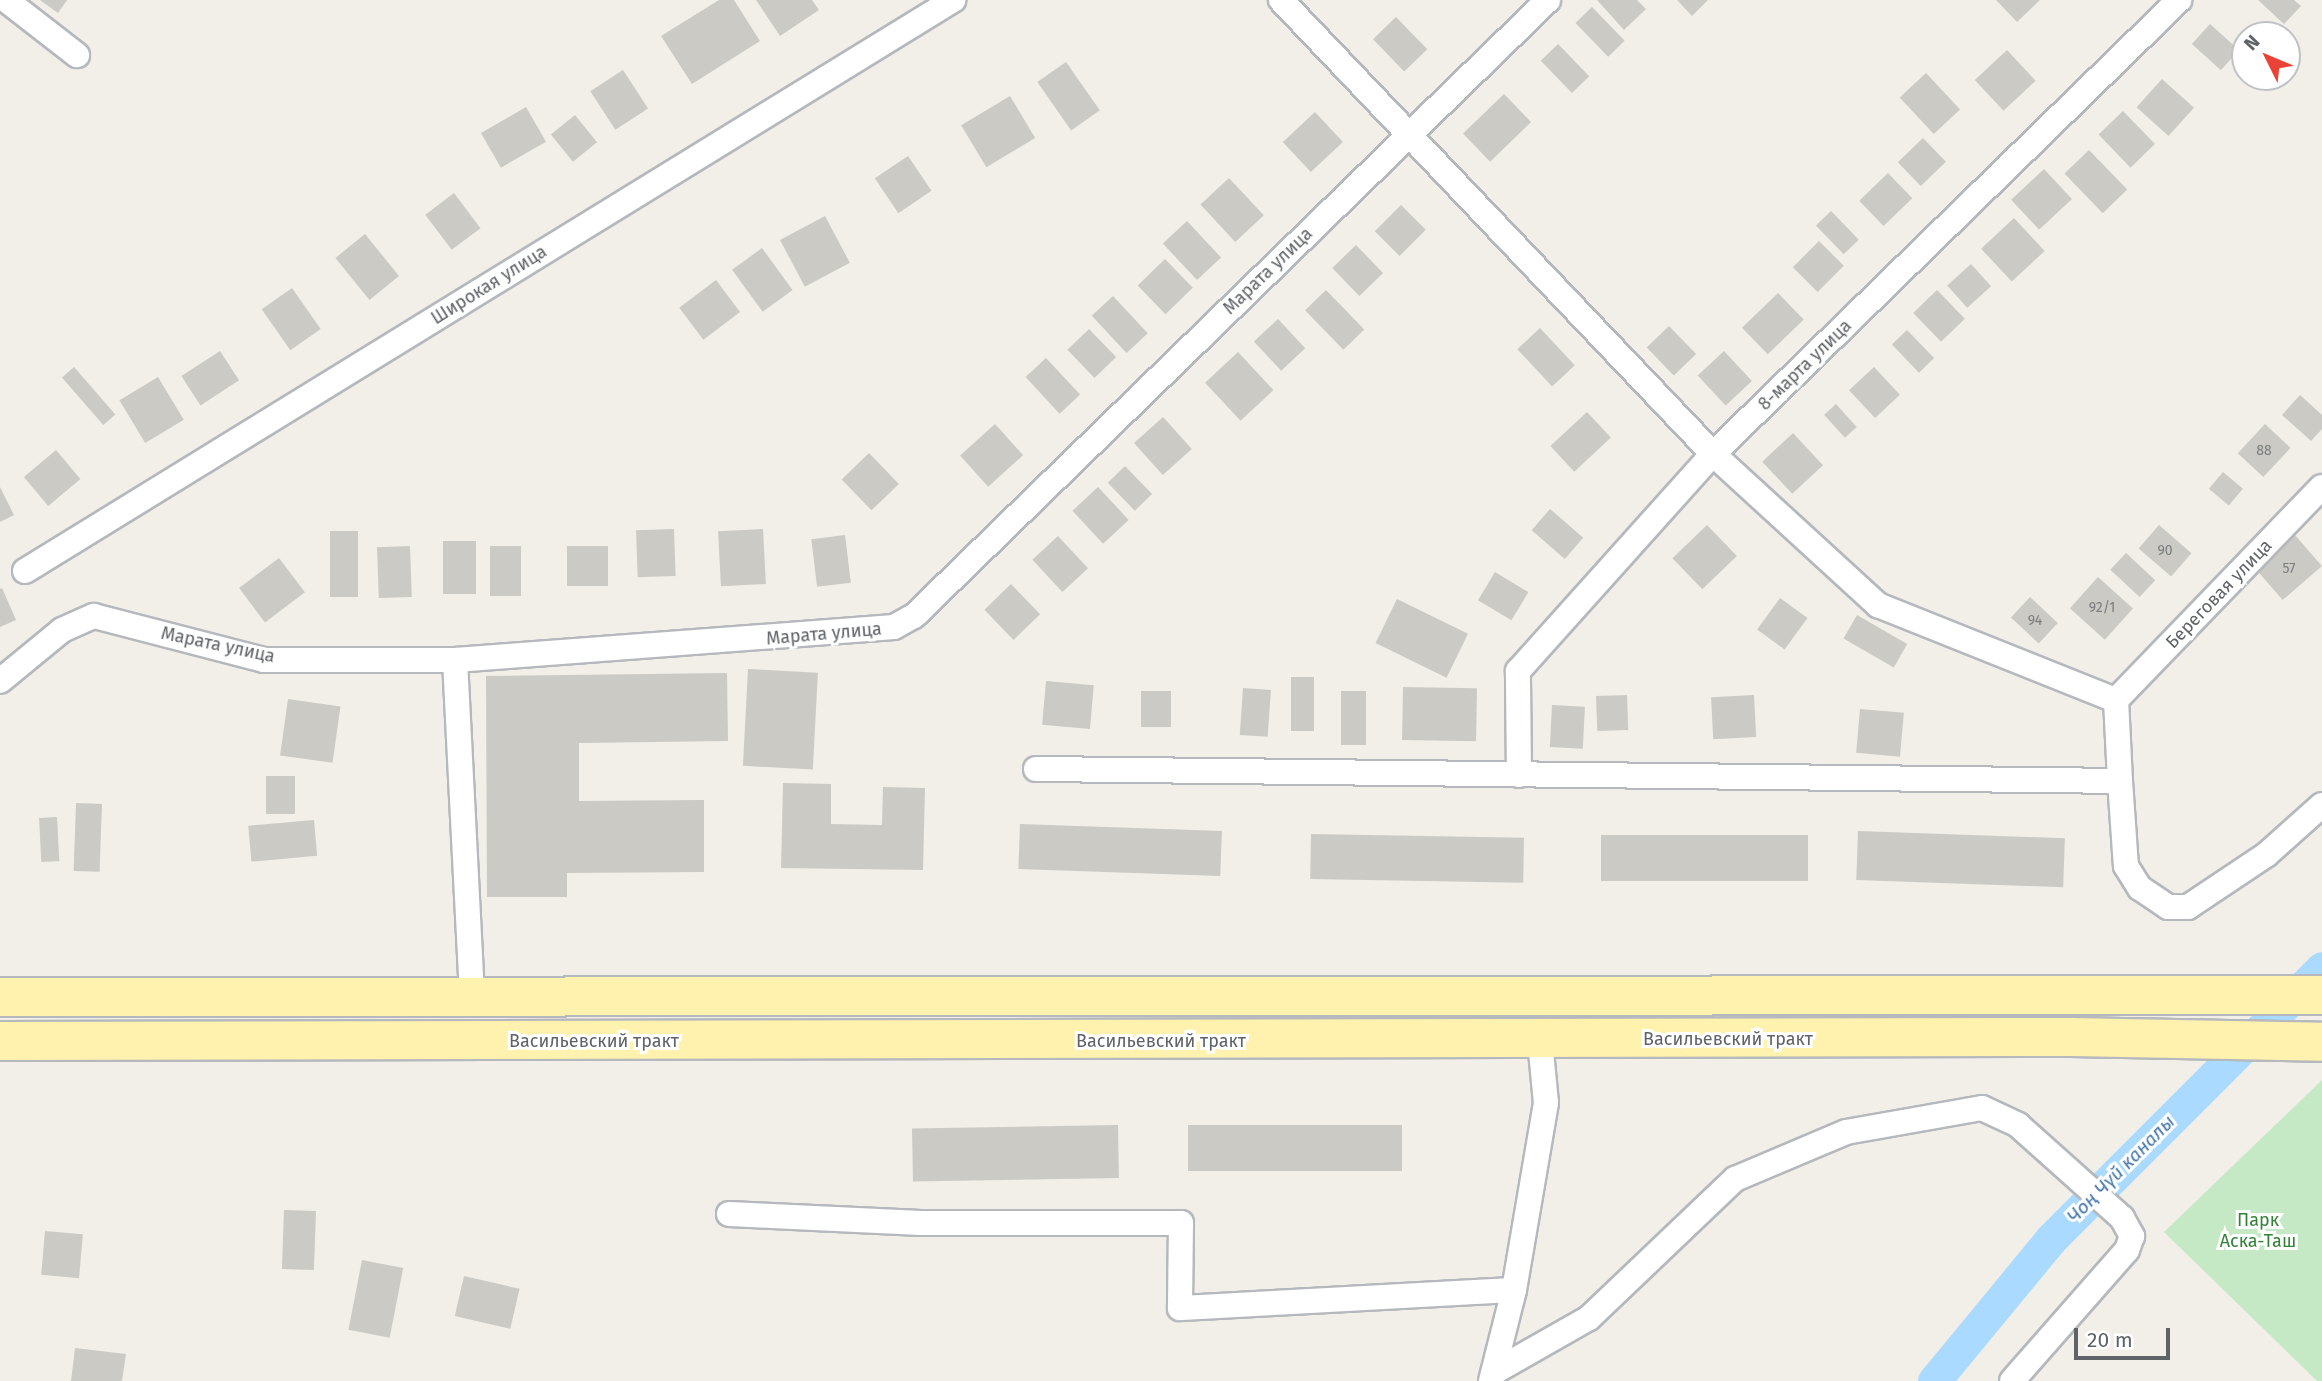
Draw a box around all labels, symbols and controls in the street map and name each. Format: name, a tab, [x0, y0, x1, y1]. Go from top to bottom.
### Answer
north arrow	[2231, 21, 2301, 91]
text: N	[2239, 30, 2264, 55]
street label: Марата улица	[1219, 223, 1317, 319]
street label: Широкая улица	[427, 241, 551, 329]
street label: 8-марта улица	[1754, 315, 1856, 415]
house number: 88	[2256, 443, 2272, 459]
street label: Береговая улица	[2162, 535, 2276, 653]
house number: 90	[2157, 543, 2173, 559]
house number: 57	[2283, 561, 2295, 577]
house number: 92/1	[2089, 600, 2115, 616]
house number: 94	[2028, 613, 2042, 629]
street label: Марата улица	[765, 618, 883, 650]
street label: Марата улица	[159, 622, 277, 668]
street label: Васильевский тракт	[1643, 1028, 1813, 1050]
street label: Васильевский тракт	[509, 1030, 679, 1052]
street label: Васильевский тракт	[1076, 1030, 1246, 1052]
water label: Чоң Чүй каналы	[2063, 1111, 2179, 1227]
park label: Парк Аска-Таш	[2220, 1210, 2296, 1252]
scale bar	[2077, 1314, 2173, 1358]
text: 20 m	[2087, 1327, 2133, 1353]

